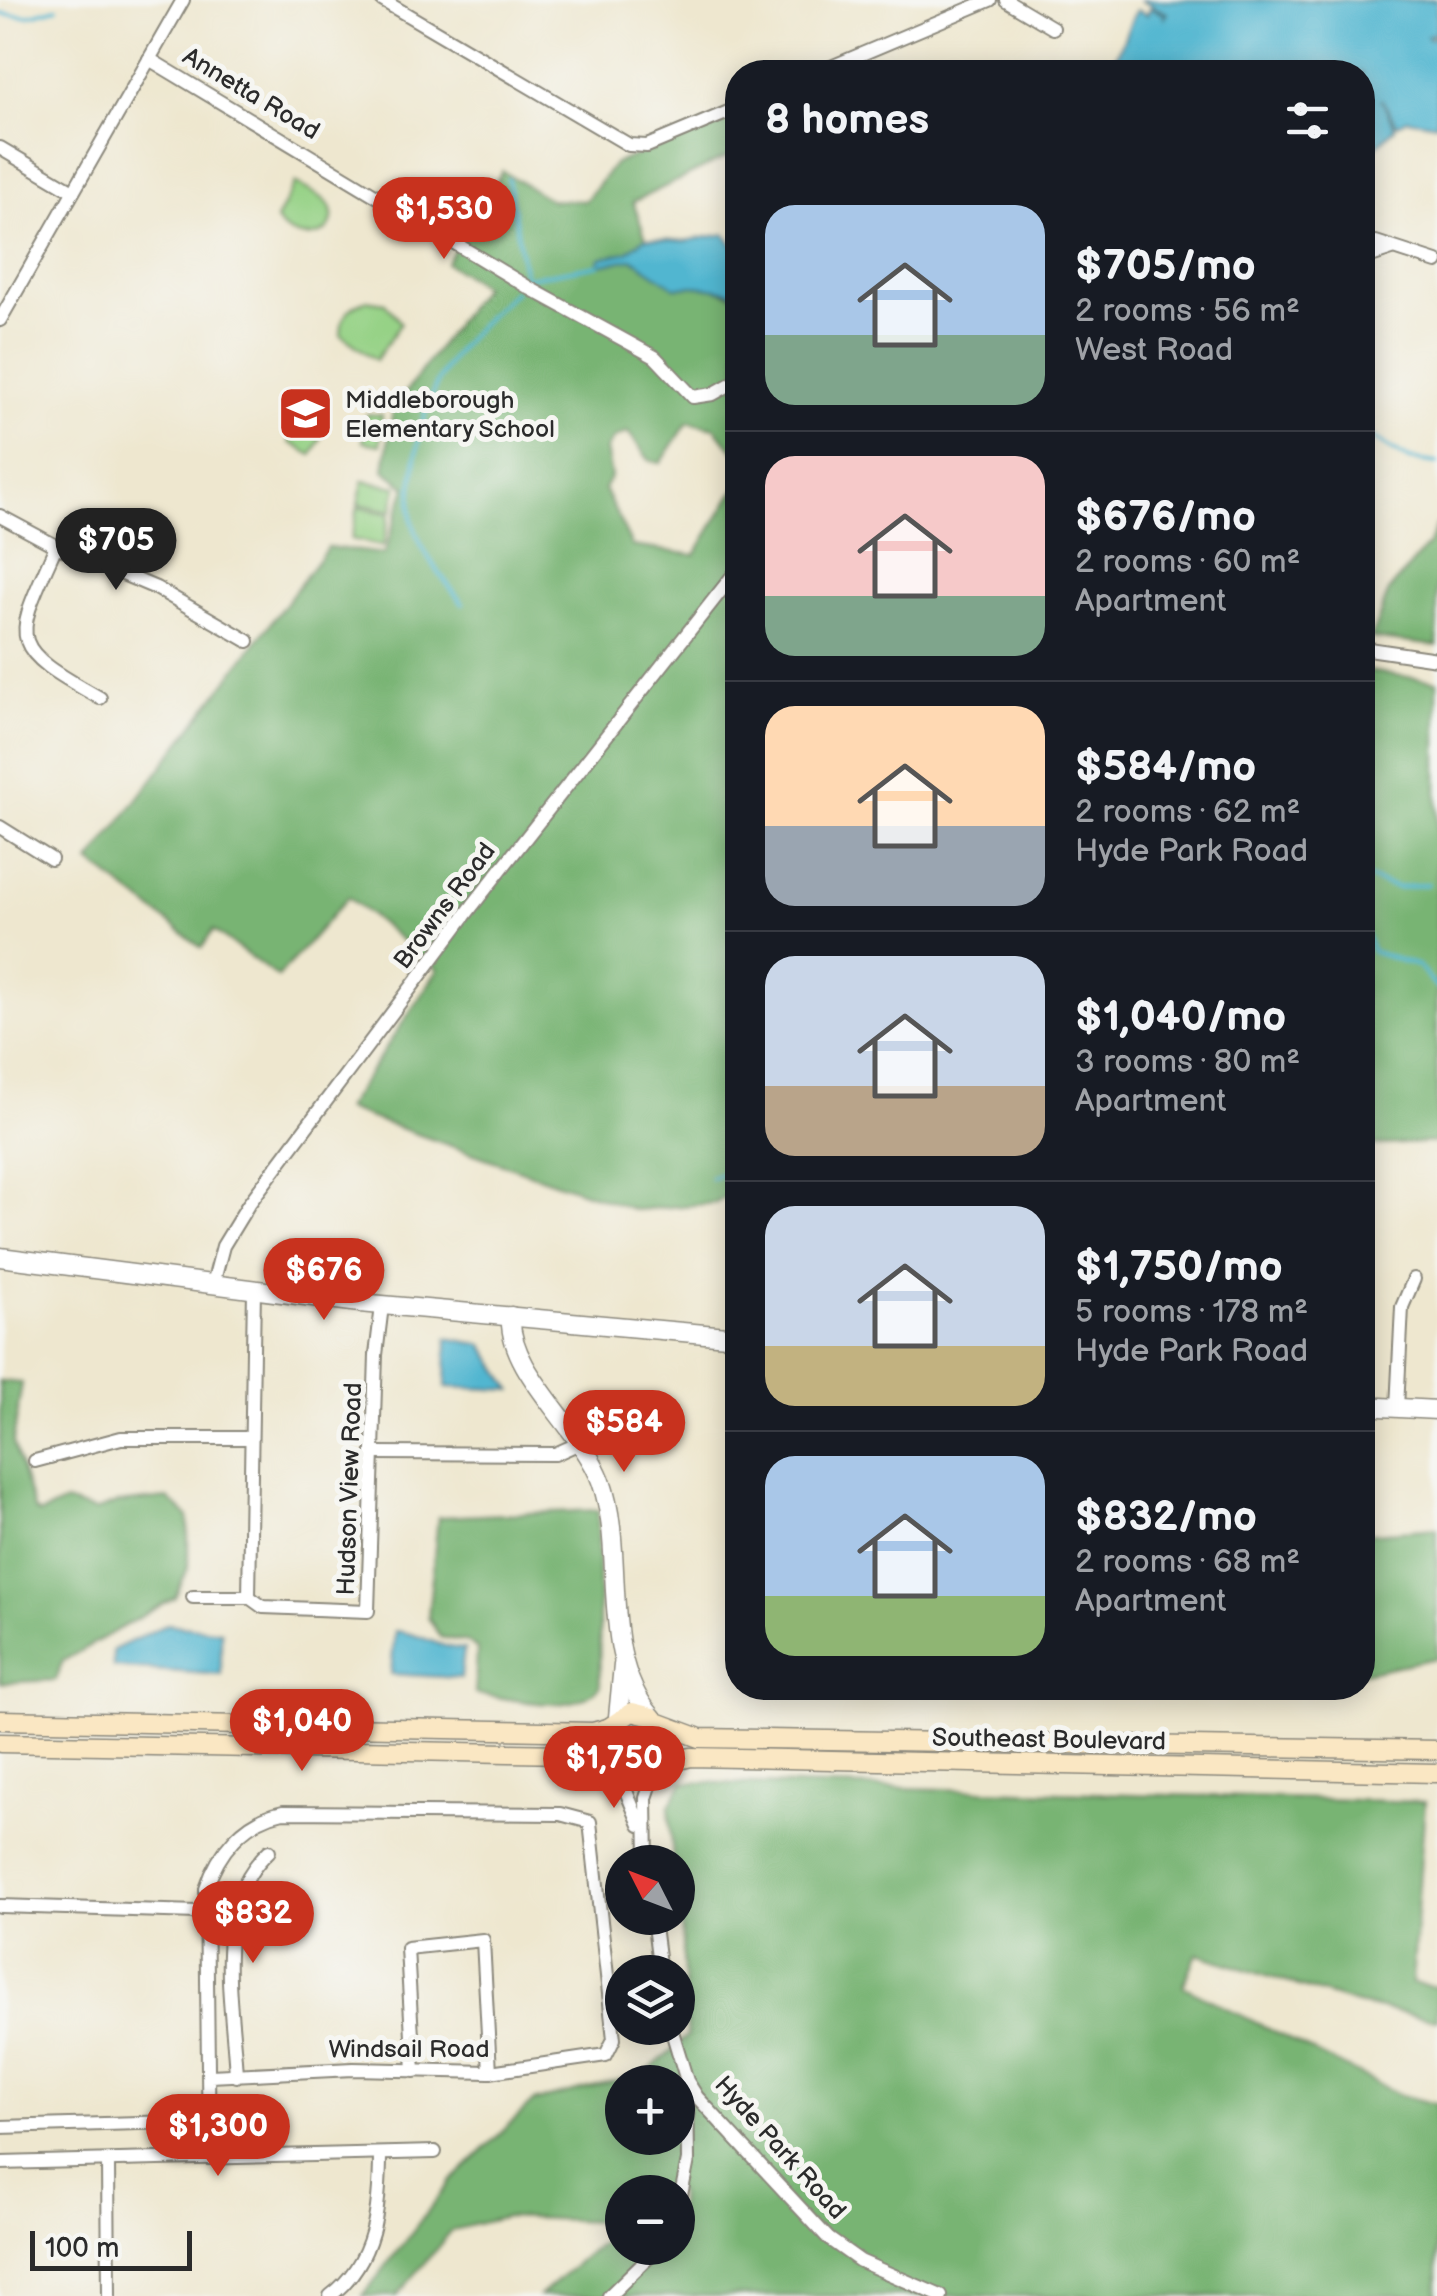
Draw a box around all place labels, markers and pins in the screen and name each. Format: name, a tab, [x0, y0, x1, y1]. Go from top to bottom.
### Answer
pin: $1,530	[363, 177, 525, 262]
school or university icon: Middleborough Elementary School	[276, 384, 336, 444]
place label: Middleborough Elementary School	[345, 385, 555, 445]
pin: $705	[57, 508, 175, 593]
pin: $676	[265, 1238, 383, 1323]
pin: $584	[565, 1390, 683, 1475]
pin: $1,040	[221, 1689, 383, 1774]
pin: $1,750	[533, 1726, 695, 1811]
pin: $832	[194, 1881, 312, 1966]
pin: $1,300	[137, 2094, 299, 2179]

